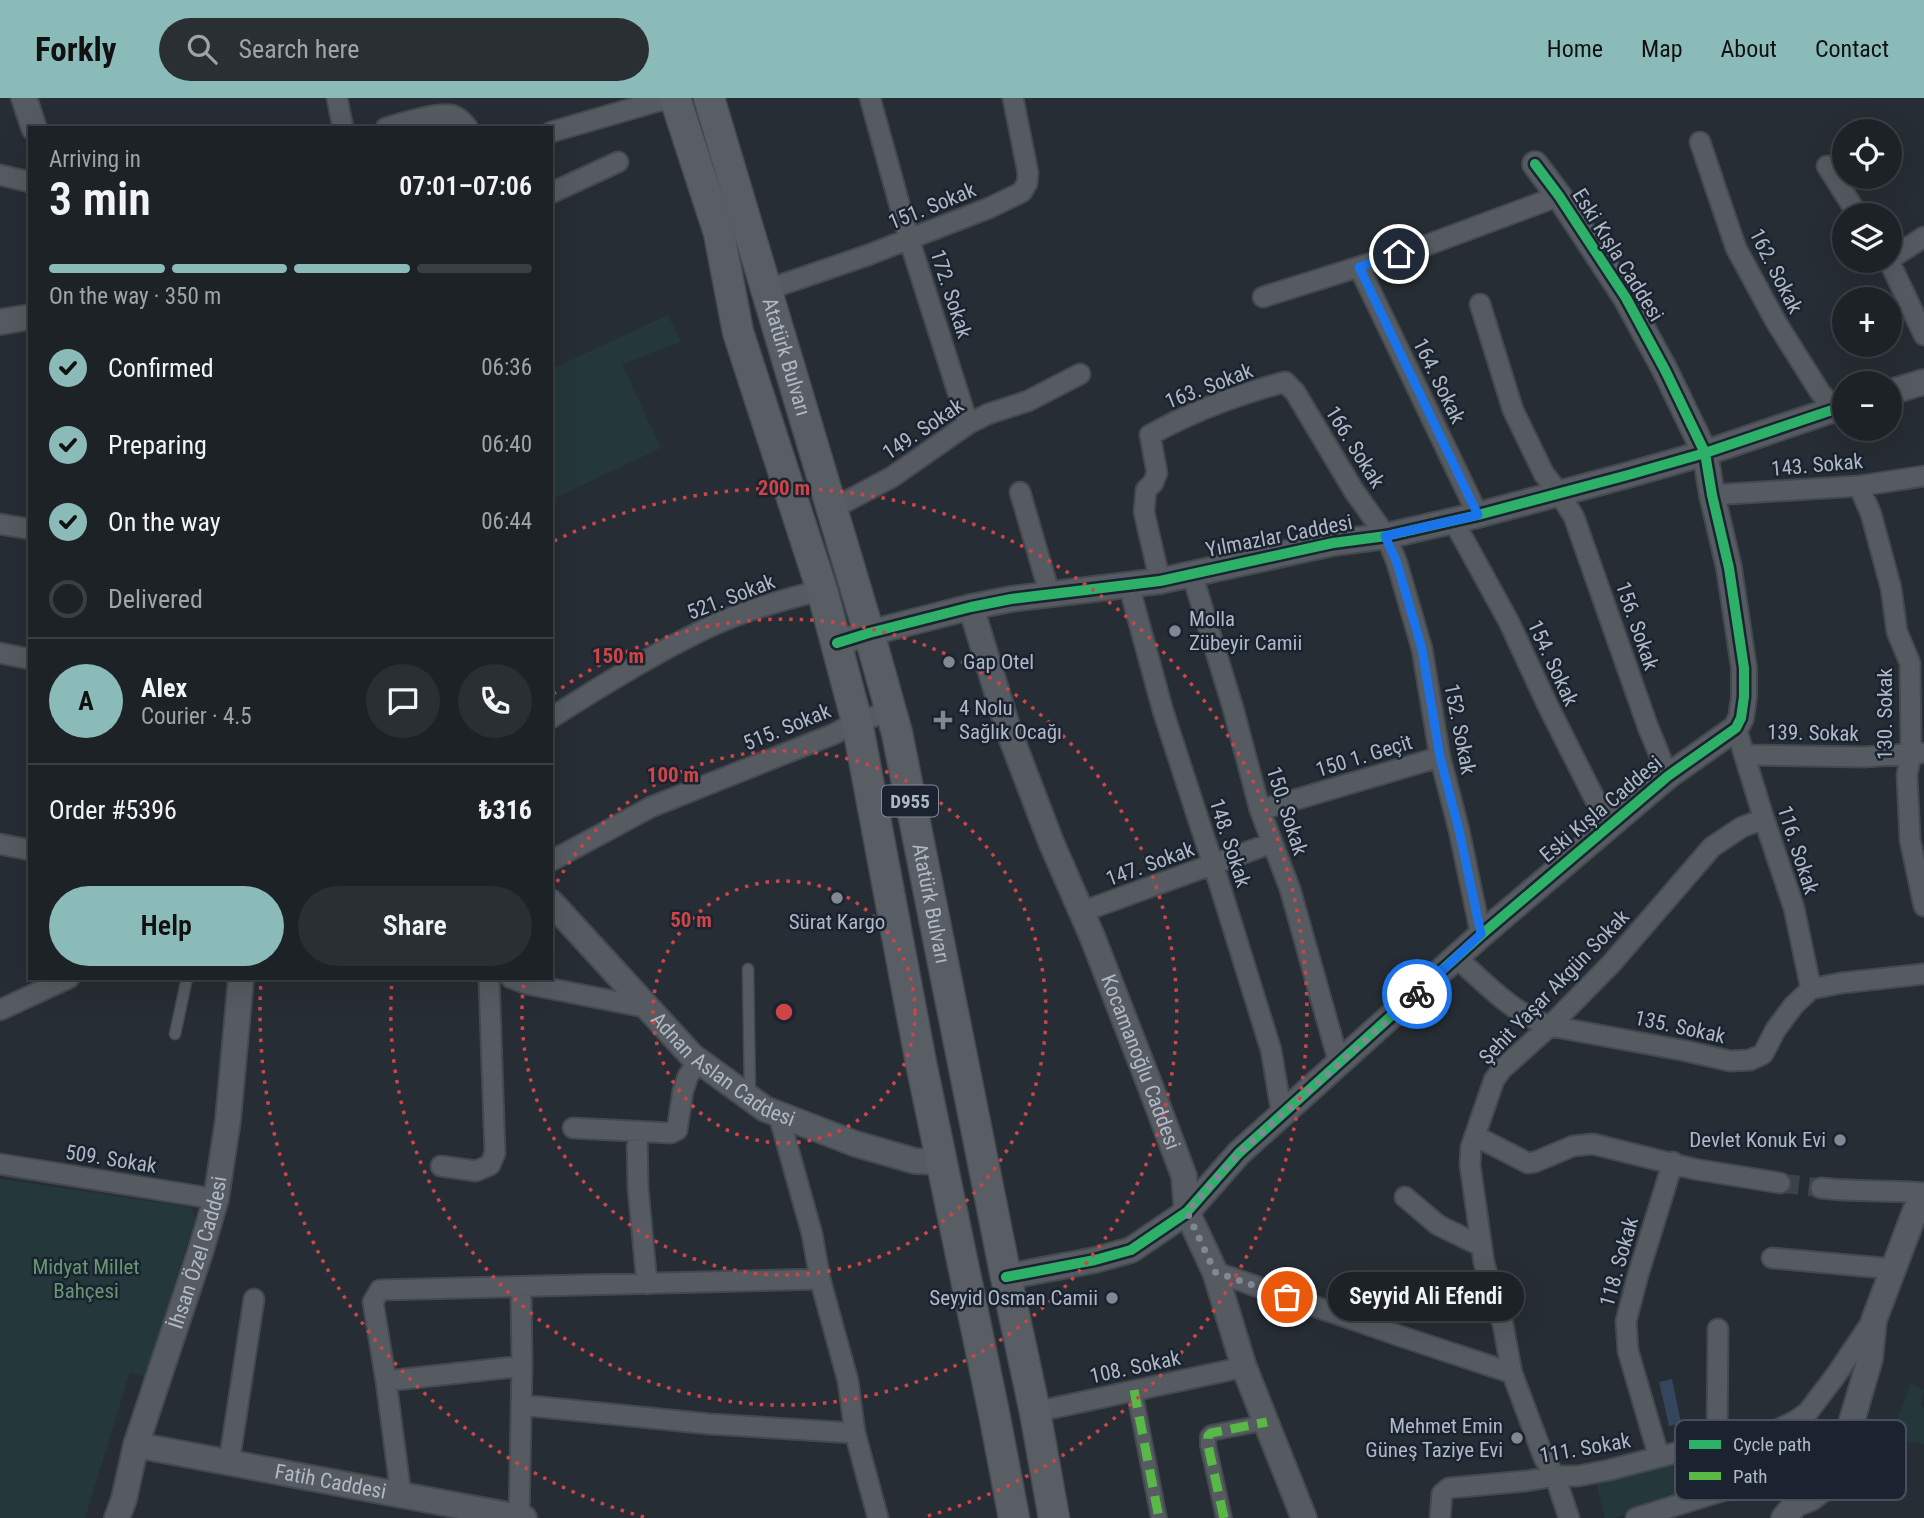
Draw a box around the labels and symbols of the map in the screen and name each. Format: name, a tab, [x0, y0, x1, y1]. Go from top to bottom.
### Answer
street label: 151. Sokak	[885, 177, 980, 234]
street label: Eski Kışla Caddesi	[1568, 184, 1668, 326]
pin	[1369, 224, 1429, 284]
street label: 162. Sokak	[1744, 225, 1808, 318]
street label: 172. Sokak	[925, 247, 977, 342]
street label: Atatürk Bulvarı	[757, 295, 815, 419]
street label: 164. Sokak	[1408, 334, 1470, 428]
street label: 163. Sokak	[1162, 358, 1257, 414]
street label: 149. Sokak	[878, 393, 968, 465]
street label: 166. Sokak	[1320, 402, 1390, 493]
street label: 143. Sokak	[1770, 449, 1864, 481]
text: 200 m	[758, 476, 810, 500]
street label: Yılmazlar Caddesi	[1204, 510, 1354, 562]
street label: 521. Sokak	[684, 569, 779, 625]
street label: 156. Sokak	[1611, 579, 1663, 674]
place label: Molla Zübeyir Camii	[1189, 607, 1302, 655]
street label: 154. Sokak	[1523, 616, 1584, 710]
marker: Molla Zübeyir Camii	[1167, 623, 1183, 639]
text: 150 m	[592, 644, 644, 668]
place label: Gap Otel	[963, 650, 1034, 674]
marker: Gap Otel	[941, 654, 957, 670]
street label: 130. Sokak	[1873, 668, 1897, 760]
street label: 152. Sokak	[1439, 682, 1481, 777]
place label: 4 Nolu Sağlık Ocağı	[959, 696, 1062, 744]
street label: 515. Sokak	[740, 698, 835, 755]
marker: 4 Nolu Sağlık Ocağı	[933, 710, 953, 730]
street label: 139. Sokak	[1767, 720, 1860, 746]
street label: 150 1. Geçit	[1313, 730, 1415, 782]
street label: Eski Kışla Caddesi	[1535, 751, 1667, 867]
text: 100 m	[647, 763, 699, 787]
street label: 150. Sokak	[1261, 764, 1313, 859]
road number: D955	[882, 786, 938, 816]
street label: 148. Sokak	[1204, 796, 1256, 891]
street label: 116. Sokak	[1772, 803, 1824, 898]
street label: 147. Sokak	[1103, 837, 1198, 891]
street label: Atatürk Bulvarı	[907, 841, 955, 966]
marker: Sürat Kargo	[829, 890, 845, 906]
street label: Şehit Yaşar Akgün Sokak	[1474, 904, 1634, 1069]
text: 50 m	[670, 908, 712, 932]
place label: Sürat Kargo	[789, 910, 885, 934]
courier	[1382, 959, 1452, 1029]
street label: Kocamanoğlu Caddesi	[1096, 971, 1185, 1153]
centre of rings	[772, 1000, 796, 1024]
street label: 135. Sokak	[1633, 1006, 1728, 1048]
street label: Adnan Aslan Caddesi	[646, 1007, 798, 1131]
place label: Devlet Konuk Evi	[1689, 1128, 1826, 1152]
marker: Devlet Konuk Evi	[1832, 1132, 1848, 1148]
street label: 509. Sokak	[64, 1140, 159, 1178]
street label: İhsan Özel Caddesi	[164, 1175, 231, 1332]
street label: 118. Sokak	[1595, 1214, 1643, 1309]
park label: Midyat Millet Bahçesi	[32, 1255, 140, 1303]
pin	[1257, 1267, 1317, 1327]
callout: Seyyid Ali Efendi	[1329, 1272, 1525, 1322]
place label: Seyyid Osman Camii	[929, 1286, 1098, 1310]
marker: Seyyid Osman Camii	[1104, 1290, 1120, 1306]
street label: 108. Sokak	[1088, 1346, 1183, 1388]
place label: Mehmet Emin Güneş Taziye Evi	[1365, 1414, 1503, 1462]
legend	[1675, 1420, 1906, 1500]
street label: 111. Sokak	[1538, 1428, 1633, 1468]
marker: Mehmet Emin Güneş Taziye Evi	[1509, 1430, 1525, 1446]
text: Cycle path	[1733, 1433, 1811, 1456]
street label: Fatih Caddesi	[273, 1459, 388, 1504]
text: Path	[1733, 1465, 1767, 1488]

